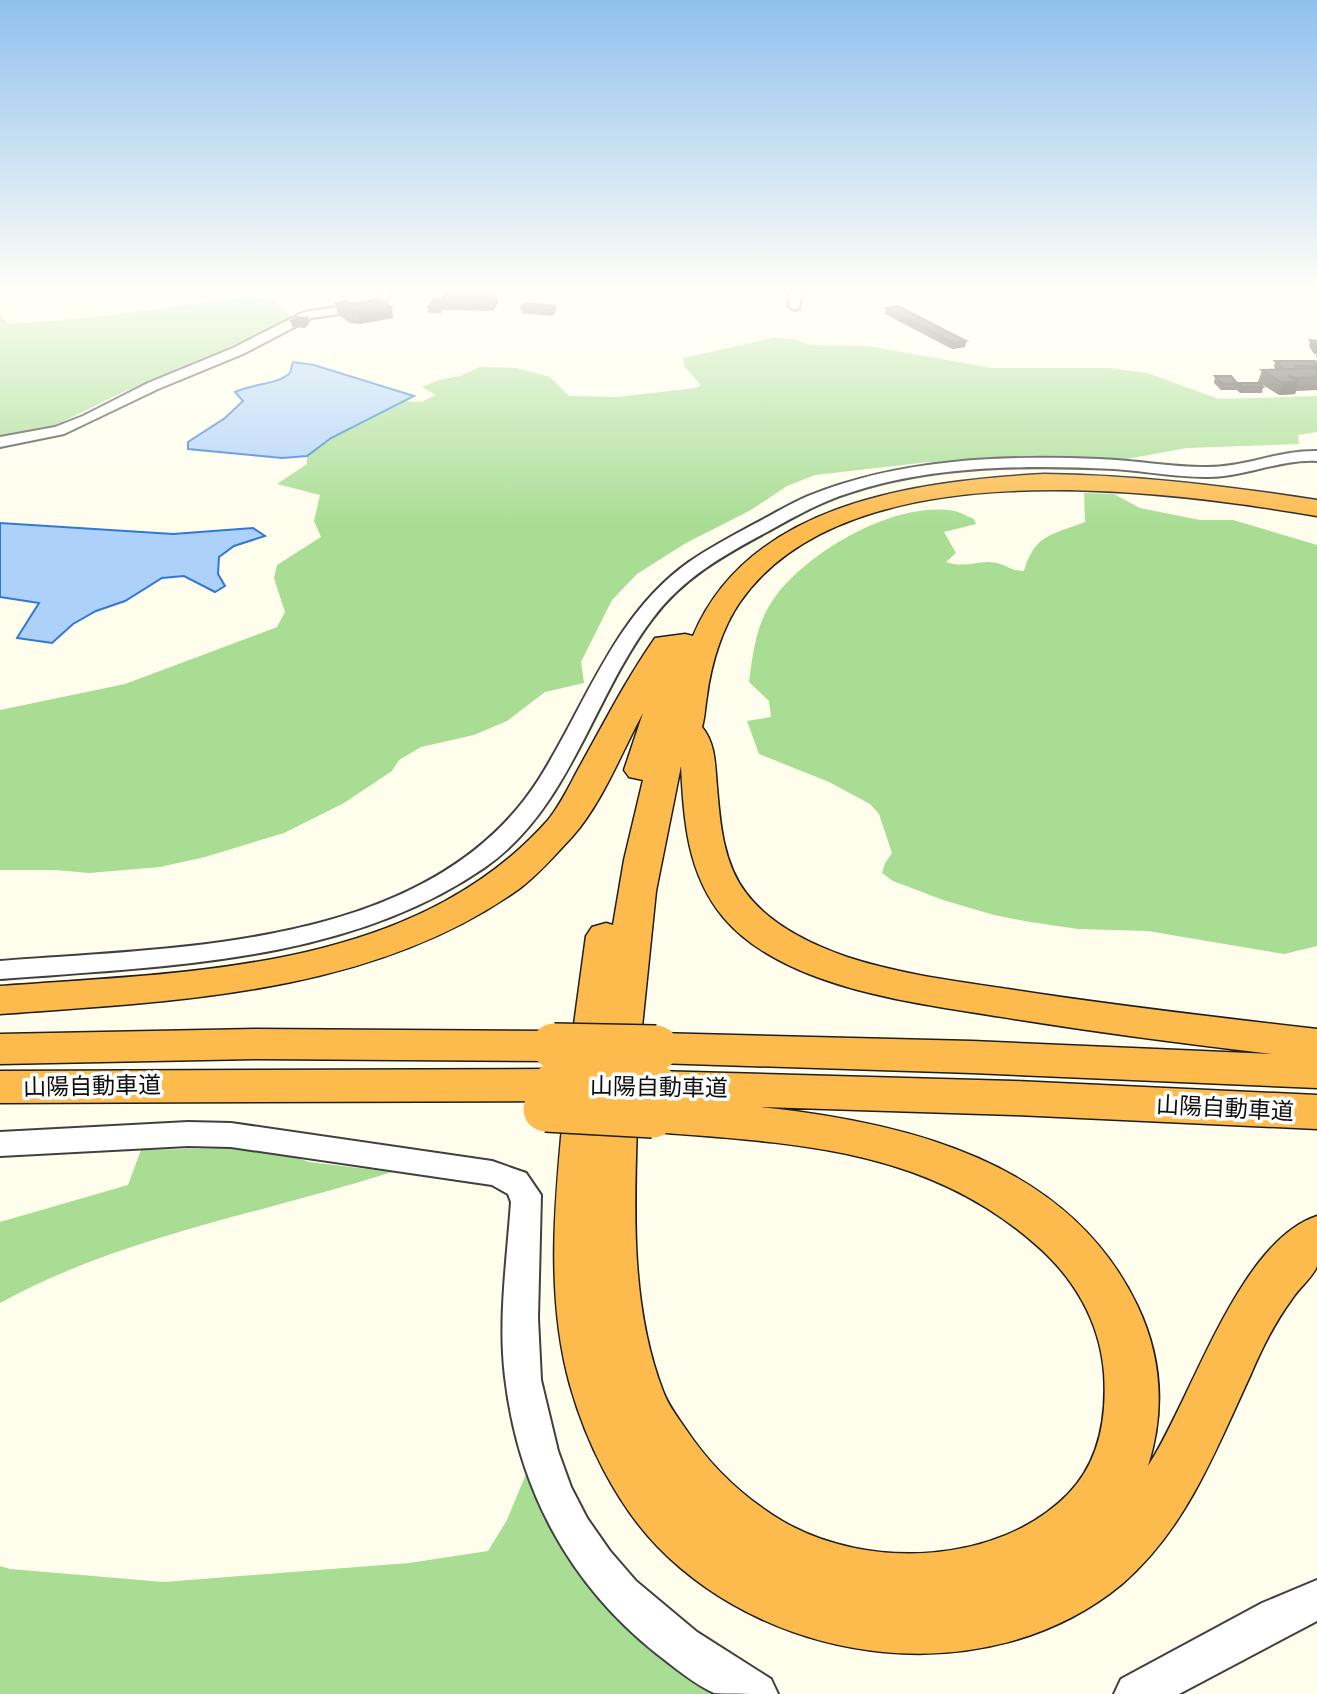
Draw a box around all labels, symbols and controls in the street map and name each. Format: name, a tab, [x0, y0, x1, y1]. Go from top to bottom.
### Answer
street label: 山陽自動車道	[23, 1073, 161, 1100]
street label: 山陽自動車道	[590, 1074, 728, 1101]
street label: 山陽自動車道	[1155, 1092, 1295, 1125]

